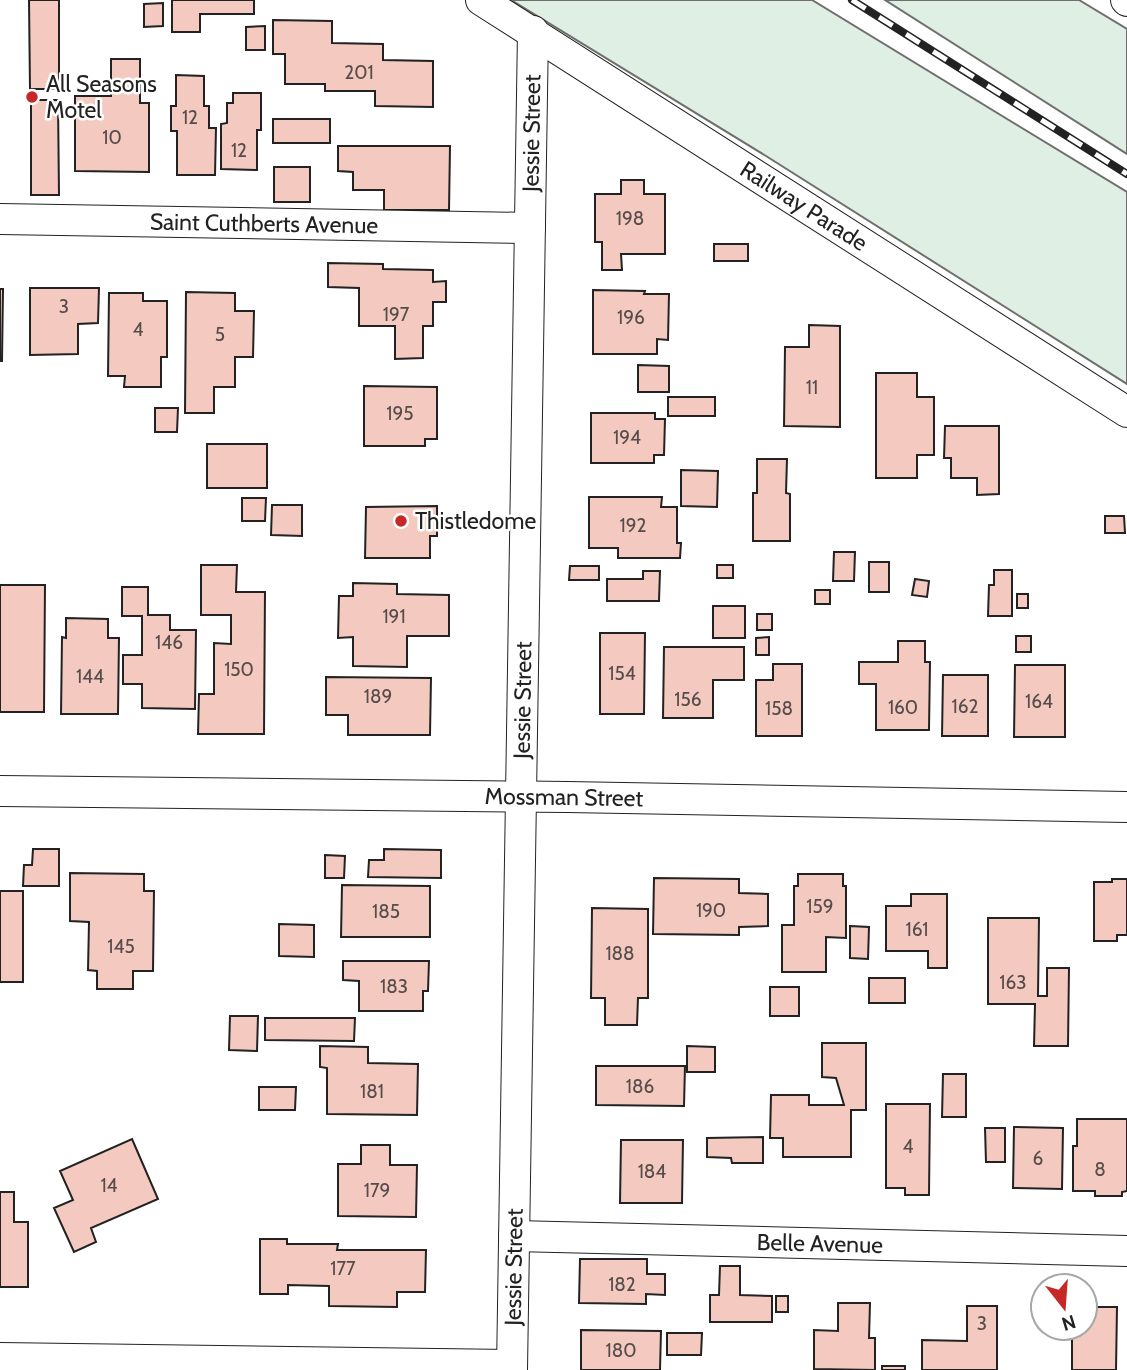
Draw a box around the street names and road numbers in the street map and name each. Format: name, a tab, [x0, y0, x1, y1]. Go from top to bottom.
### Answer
street label: Jessie Street	[516, 74, 546, 193]
street label: Railway Parade	[735, 155, 873, 257]
street label: Saint Cuthberts Avenue	[150, 208, 379, 239]
street label: Jessie Street	[508, 641, 537, 760]
street label: Mossman Street	[485, 782, 644, 812]
street label: Jessie Street	[499, 1208, 529, 1327]
street label: Belle Avenue	[756, 1228, 884, 1259]

